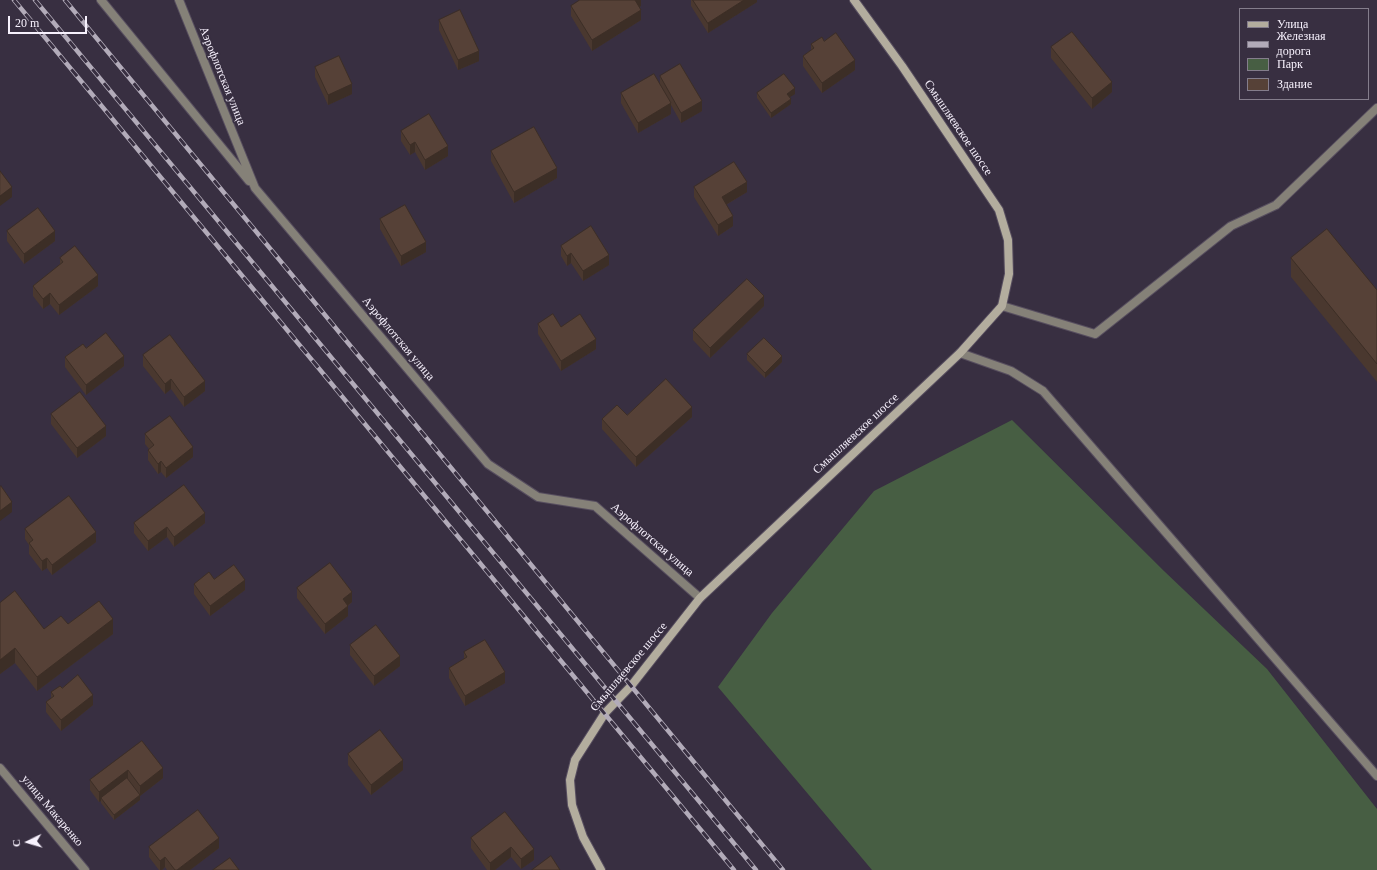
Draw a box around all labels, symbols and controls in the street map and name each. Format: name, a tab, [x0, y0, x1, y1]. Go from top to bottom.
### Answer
scale bar	[10, 8, 89, 34]
legend	[1239, 8, 1369, 100]
text: 20 m	[15, 16, 39, 30]
text: Улица	[1277, 17, 1308, 31]
street label: Аэрофлотская улица	[196, 25, 248, 127]
text: Железная дорога	[1277, 29, 1326, 58]
text: Парк	[1277, 57, 1303, 71]
text: Здание	[1277, 77, 1312, 91]
street label: Смышляевское шоссе	[921, 78, 995, 178]
street label: Аэрофлотская улица	[359, 294, 437, 384]
street label: Смышляевское шоссе	[810, 391, 902, 477]
street label: Аэрофлотская улица	[608, 500, 696, 580]
street label: Смышляевское шоссе	[587, 619, 671, 715]
street label: улица Макаренко	[18, 772, 86, 850]
north arrow	[8, 822, 48, 862]
text: С	[10, 839, 22, 848]

